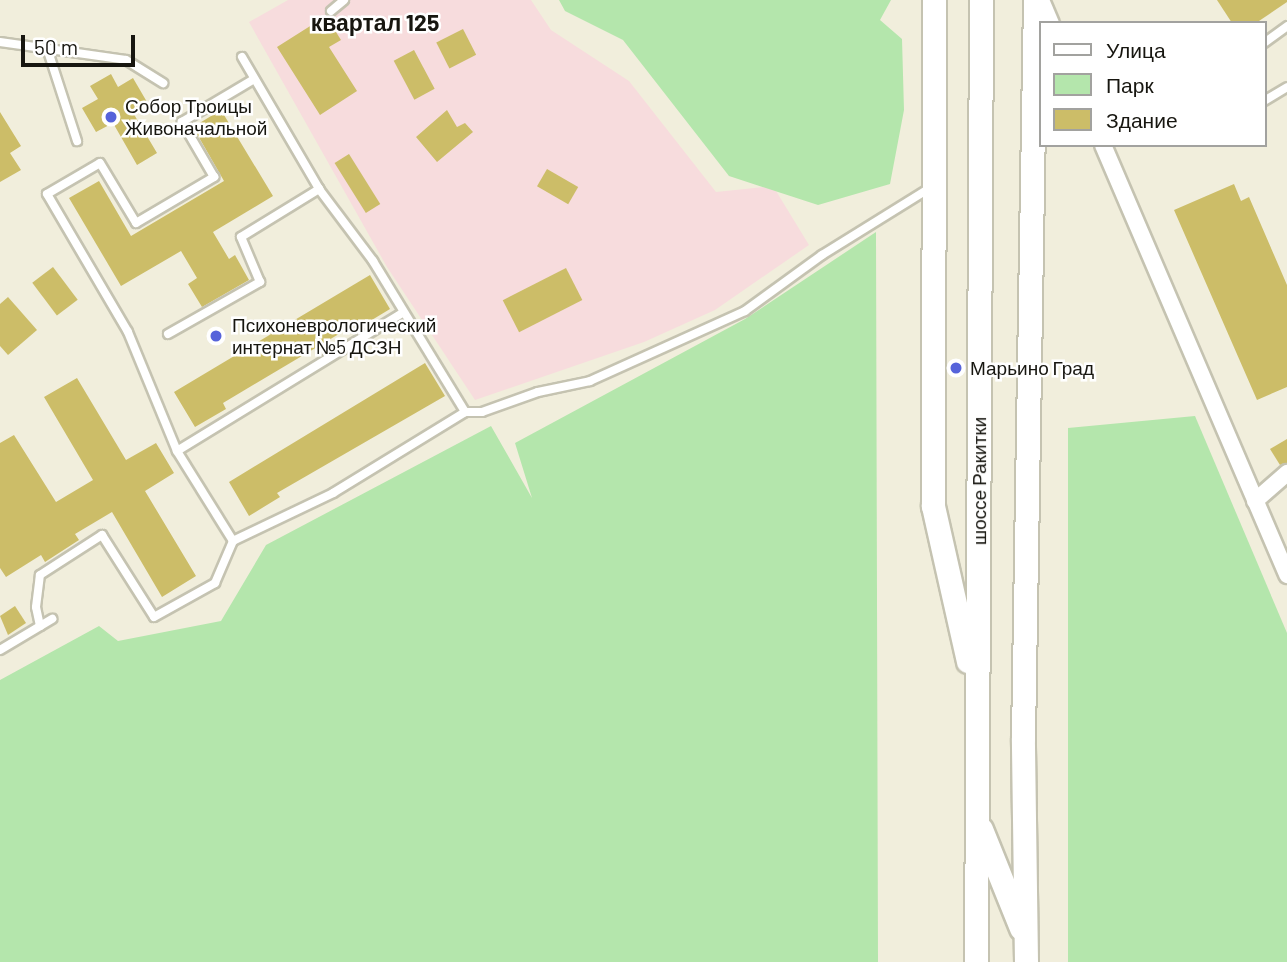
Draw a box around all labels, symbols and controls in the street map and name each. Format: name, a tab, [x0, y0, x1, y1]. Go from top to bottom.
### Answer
district label: квартал 125	[311, 8, 439, 36]
scale bar	[24, 21, 138, 65]
legend	[1038, 21, 1266, 147]
text: 50 m	[34, 34, 78, 59]
text: Улица	[1106, 37, 1166, 62]
text: Парк	[1106, 72, 1154, 97]
place label: Собор Троицы Живоначальной	[125, 95, 267, 139]
text: Здание	[1106, 107, 1178, 132]
marker: Собор Троицы Живоначальной	[103, 109, 119, 125]
place label: Психоневрологический интернат №5 ДСЗН	[232, 314, 436, 358]
marker: Психоневрологический интернат №5 ДСЗН	[206, 326, 226, 346]
place label: Марьино Град	[970, 357, 1094, 379]
marker: Марьино Град	[948, 360, 964, 376]
street label: шоссе Ракитки	[968, 417, 990, 545]

